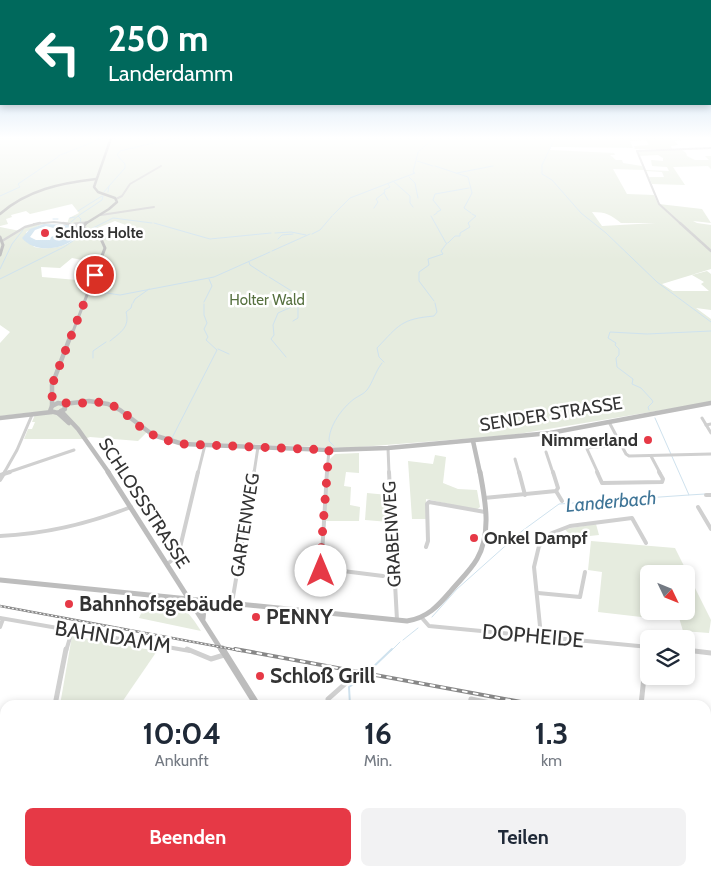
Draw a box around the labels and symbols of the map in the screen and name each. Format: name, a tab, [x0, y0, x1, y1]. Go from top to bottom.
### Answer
place label: Schloss Holte	[55, 224, 144, 242]
marker: Schloss Holte	[39, 227, 51, 239]
pin	[74, 254, 116, 296]
park label: Holter Wald	[229, 291, 305, 309]
street label: SENDER STRASSE	[478, 392, 624, 436]
place label: Nimmerland	[541, 429, 638, 451]
street label: SCHLOSSSTRASSE	[94, 434, 194, 572]
marker: Nimmerland	[642, 434, 654, 446]
street label: GARTENWEG	[226, 471, 264, 579]
street label: GRABENWEG	[378, 480, 406, 588]
water label: Landerbach	[565, 486, 657, 517]
place label: Onkel Dampf	[484, 527, 588, 549]
marker: Onkel Dampf	[468, 532, 480, 544]
position arrow	[294, 544, 346, 596]
north arrow	[640, 565, 695, 620]
place label: Bahnhofsgebäude	[79, 591, 243, 616]
marker: Bahnhofsgebäude	[63, 598, 75, 610]
place label: PENNY	[266, 604, 333, 629]
marker: PENNY	[250, 611, 262, 623]
street label: BAHNDAMM	[53, 615, 173, 658]
street label: DOPHEIDE	[481, 619, 585, 652]
place label: Schloß Grill	[270, 663, 376, 688]
marker: Schloß Grill	[254, 670, 266, 682]

